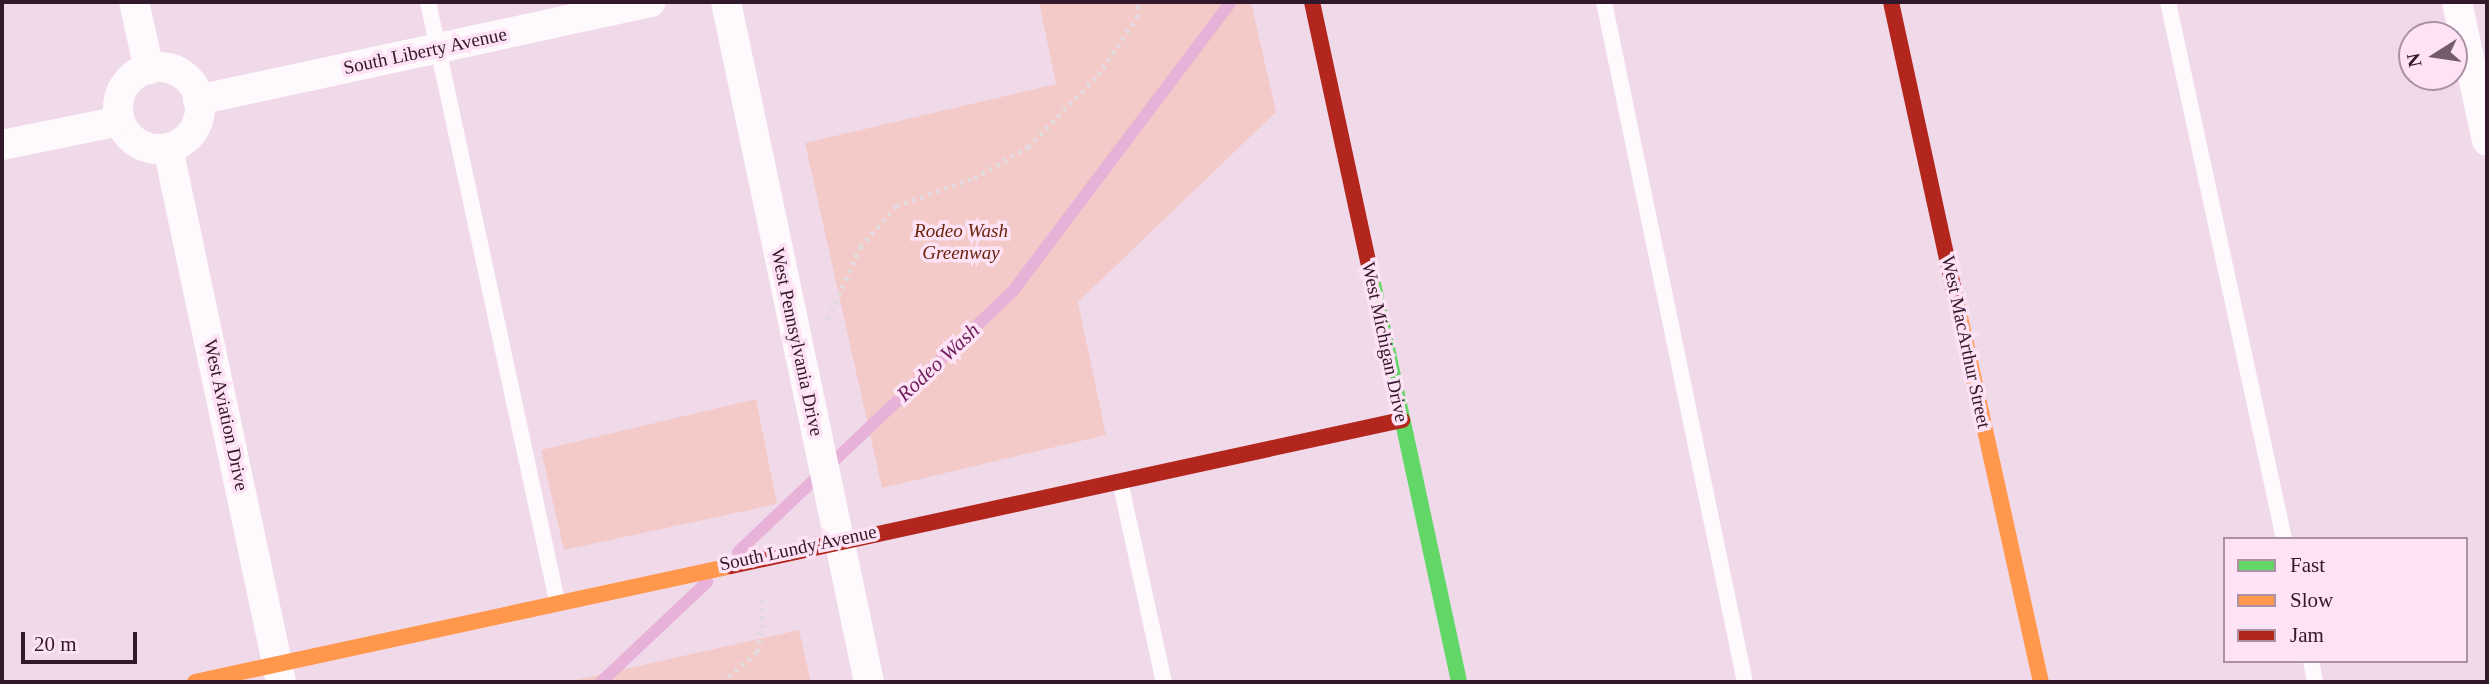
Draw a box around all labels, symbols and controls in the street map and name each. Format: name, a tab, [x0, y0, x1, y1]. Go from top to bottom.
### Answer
north arrow	[2398, 21, 2468, 91]
street label: South Liberty Avenue	[341, 22, 509, 80]
text: N	[2402, 51, 2426, 69]
park label: Rodeo Wash Greenway	[914, 220, 1008, 264]
street label: West Pennsylvania Drive	[766, 246, 828, 438]
street label: West MacArthur Street	[1937, 254, 1995, 430]
street label: West Michigan Drive	[1357, 260, 1413, 424]
water label: Rodeo Wash	[892, 317, 984, 407]
street label: West Aviation Drive	[199, 337, 253, 493]
street label: South Lundy Avenue	[717, 520, 879, 576]
legend	[2223, 537, 2468, 663]
text: Fast	[2290, 553, 2325, 577]
text: Slow	[2290, 588, 2333, 612]
scale bar	[24, 618, 140, 662]
text: Jam	[2290, 623, 2324, 647]
text: 20 m	[34, 632, 77, 656]

